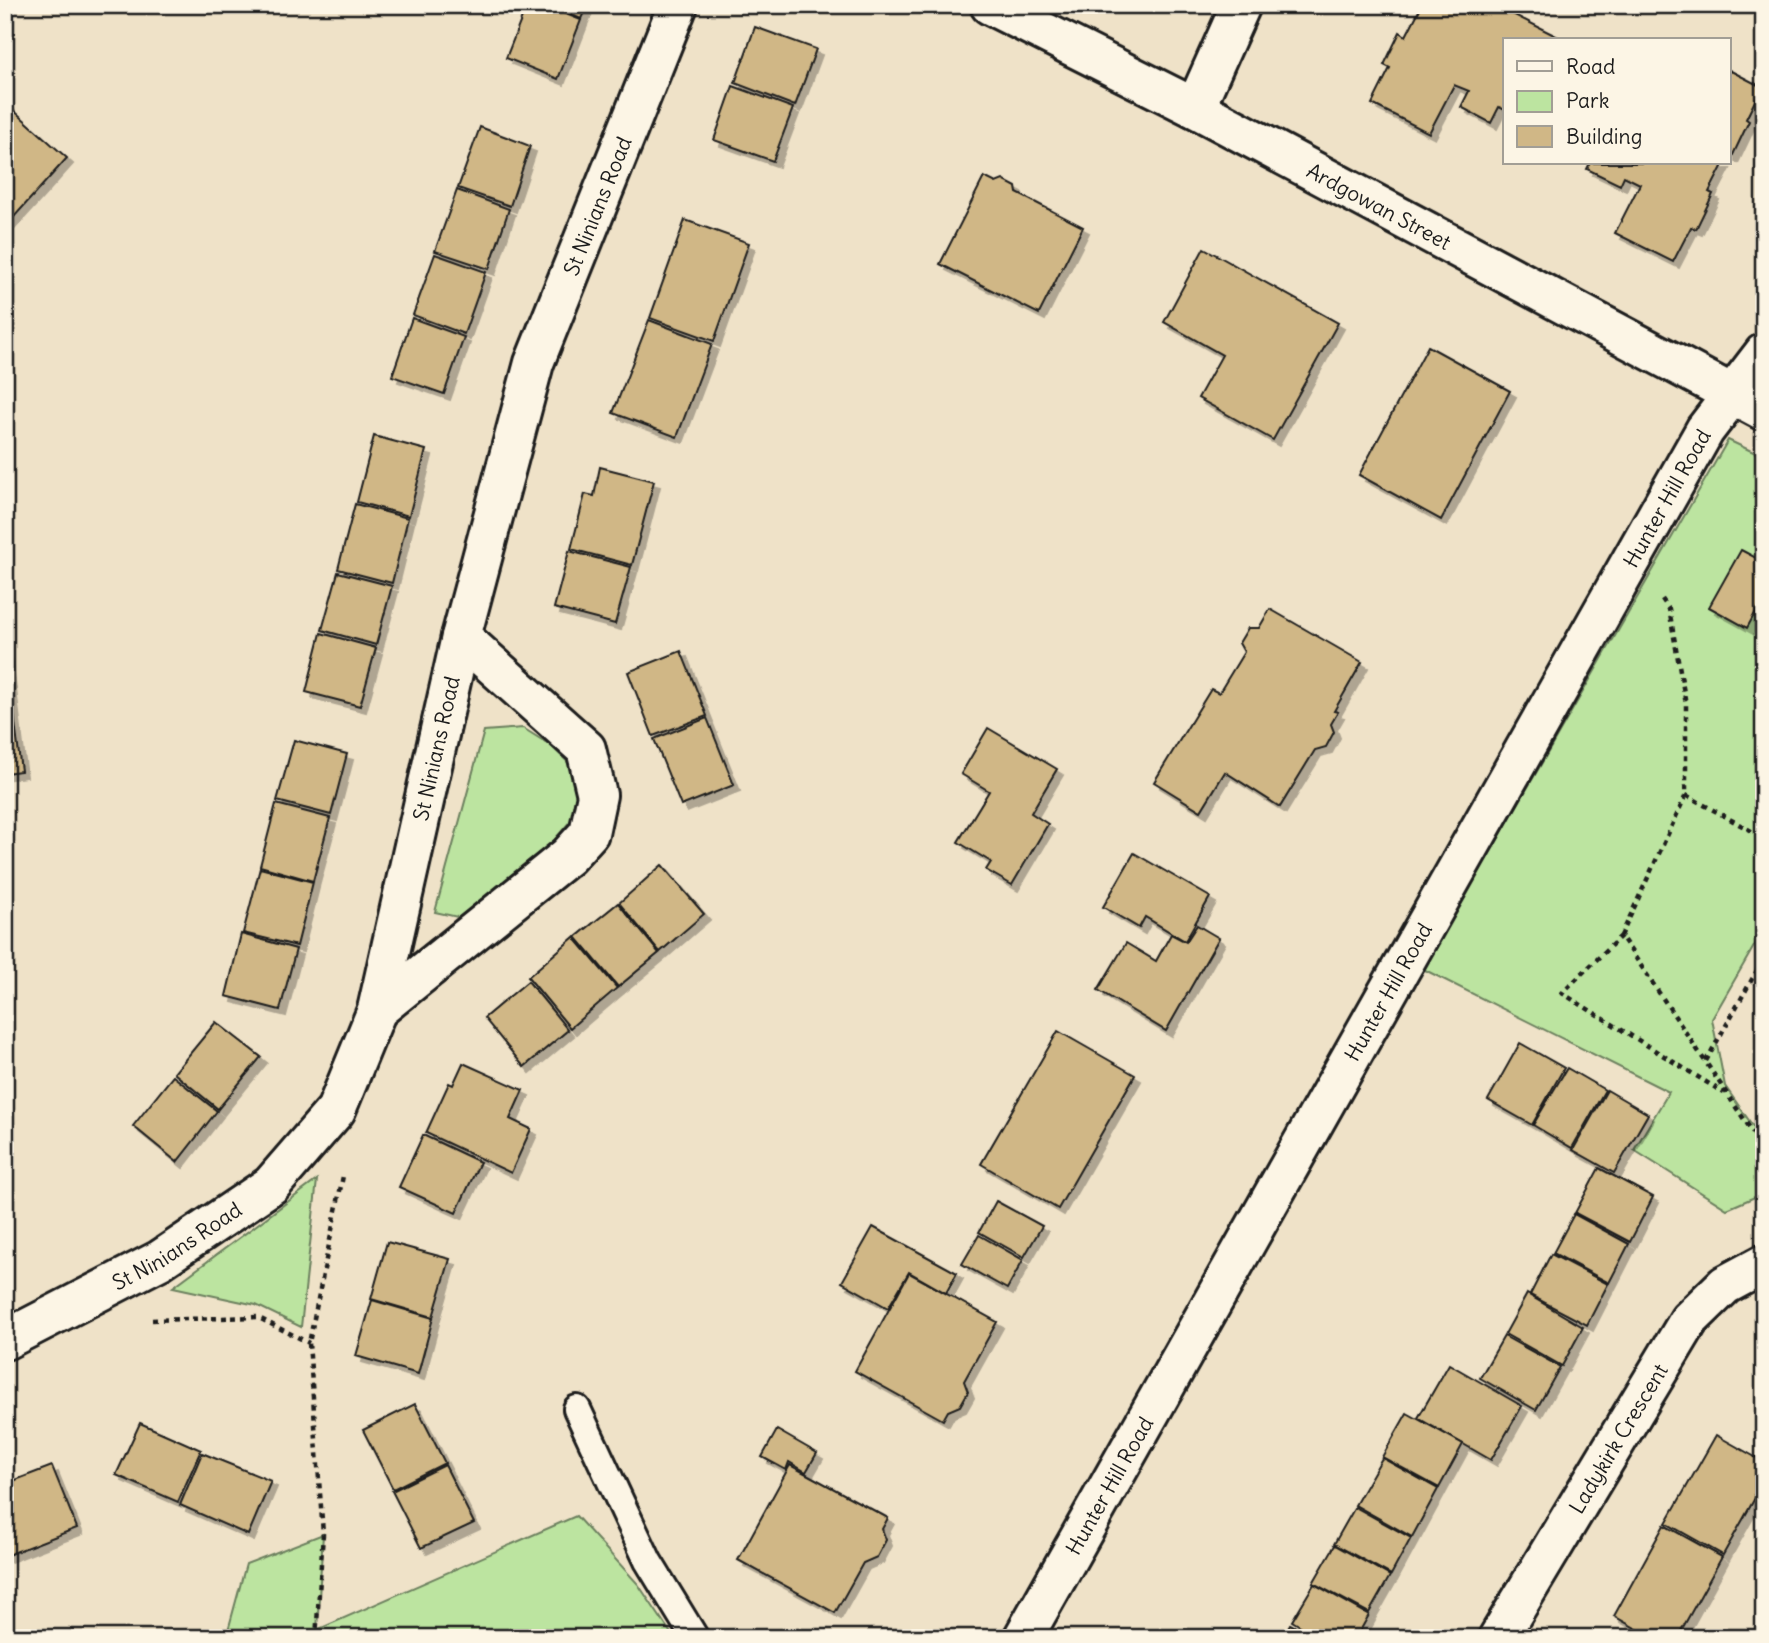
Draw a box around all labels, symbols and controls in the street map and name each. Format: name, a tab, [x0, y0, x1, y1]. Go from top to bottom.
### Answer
legend	[1503, 38, 1730, 164]
text: Road	[1566, 53, 1615, 80]
text: Park	[1566, 87, 1609, 114]
text: Building	[1566, 123, 1642, 150]
street label: St Ninians Road	[557, 132, 637, 279]
street label: Ardgowan Street	[1302, 157, 1456, 255]
street label: Hunter Hill Road	[1617, 424, 1716, 572]
street label: St Ninians Road	[407, 673, 465, 823]
street label: Hunter Hill Road	[1338, 918, 1438, 1066]
street label: St Ninians Road	[107, 1195, 247, 1296]
street label: Ladykirk Crescent	[1563, 1358, 1673, 1518]
street label: Hunter Hill Road	[1059, 1412, 1159, 1560]

